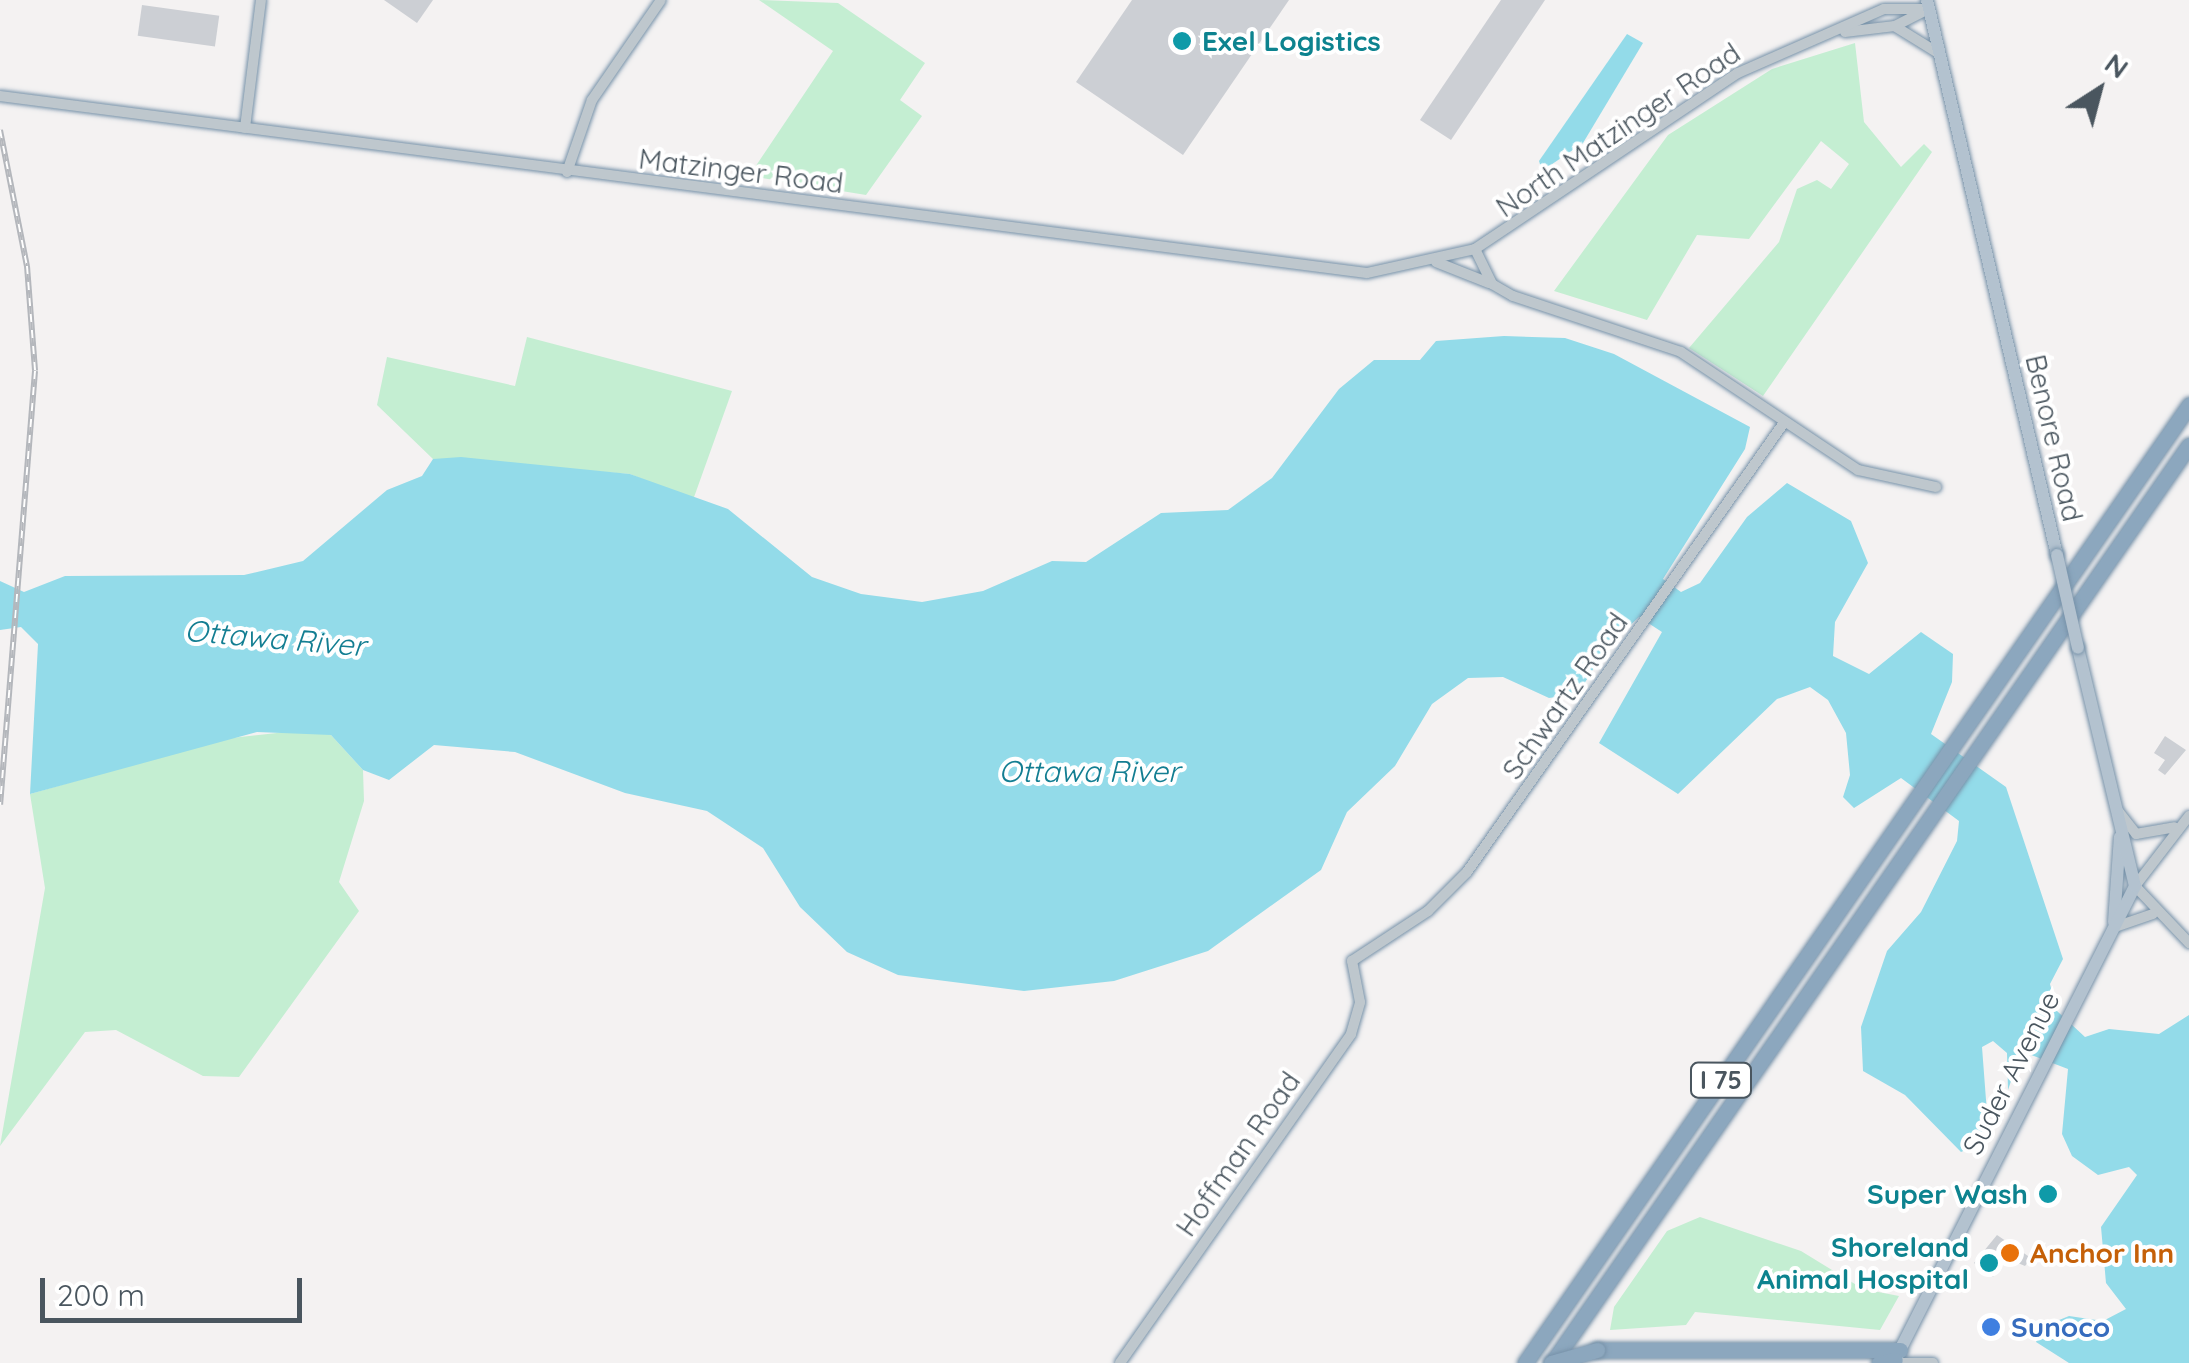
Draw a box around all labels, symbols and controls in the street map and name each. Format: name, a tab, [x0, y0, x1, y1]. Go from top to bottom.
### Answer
place label: Exel Logistics	[1202, 24, 1381, 58]
marker: Exel Logistics	[1171, 30, 1193, 52]
street label: North Matzinger Road	[1490, 36, 1746, 224]
north arrow	[2049, 40, 2149, 140]
text: N	[2098, 45, 2136, 86]
street label: Matzinger Road	[637, 142, 845, 200]
street label: Benore Road	[2018, 351, 2090, 525]
street label: Schwartz Road	[1495, 606, 1635, 786]
water label: Ottawa River	[183, 612, 367, 664]
water label: Ottawa River	[998, 753, 1180, 789]
street label: Suder Avenue	[1955, 986, 2067, 1160]
road number: I 75	[1688, 1060, 1754, 1100]
street label: Hoffman Road	[1169, 1065, 1307, 1243]
place label: Super Wash	[1867, 1177, 2028, 1211]
marker: Super Wash	[2037, 1183, 2059, 1205]
place label: Shoreland Animal Hospital	[1757, 1230, 1969, 1296]
place label: Anchor Inn	[2030, 1236, 2174, 1270]
marker: Anchor Inn	[1999, 1242, 2021, 1264]
marker: Shoreland Animal Hospital	[1978, 1252, 2000, 1274]
scale bar	[45, 1258, 308, 1320]
text: 200 m	[57, 1276, 145, 1314]
place label: Sunoco	[2011, 1310, 2110, 1344]
marker: Sunoco	[1980, 1316, 2002, 1338]

